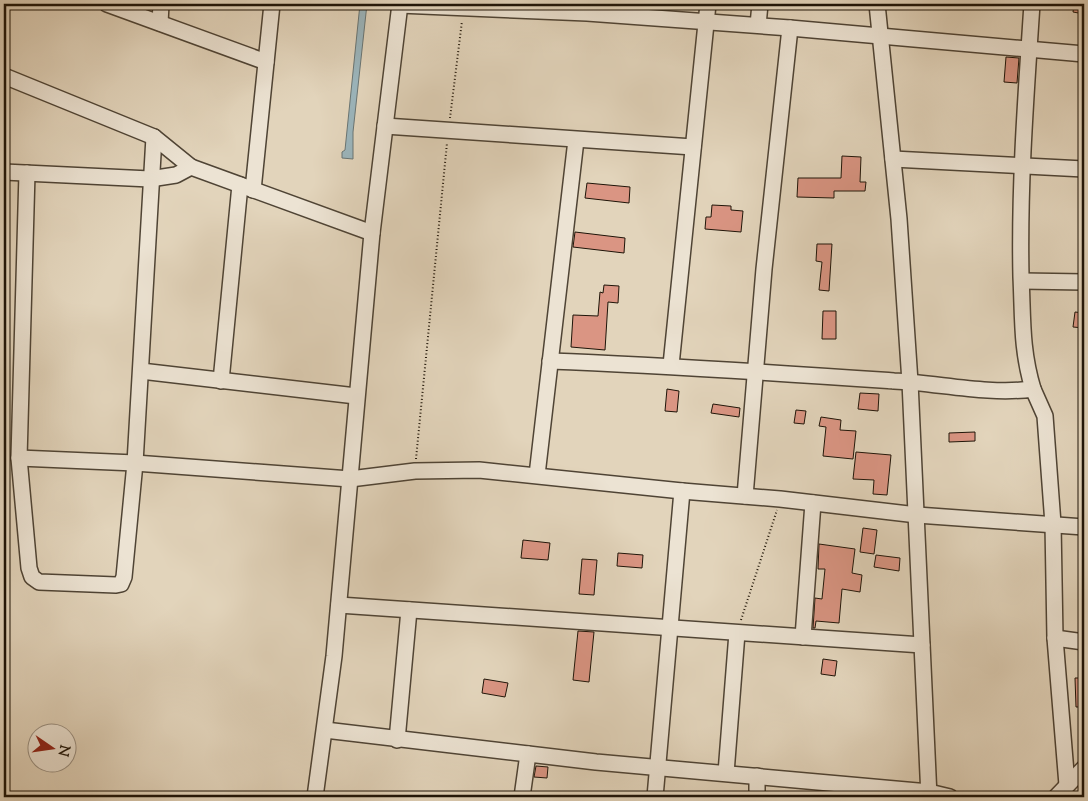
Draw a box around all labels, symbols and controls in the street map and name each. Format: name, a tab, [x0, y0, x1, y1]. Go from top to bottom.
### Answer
north arrow	[28, 724, 78, 774]
text: N	[52, 743, 74, 758]

